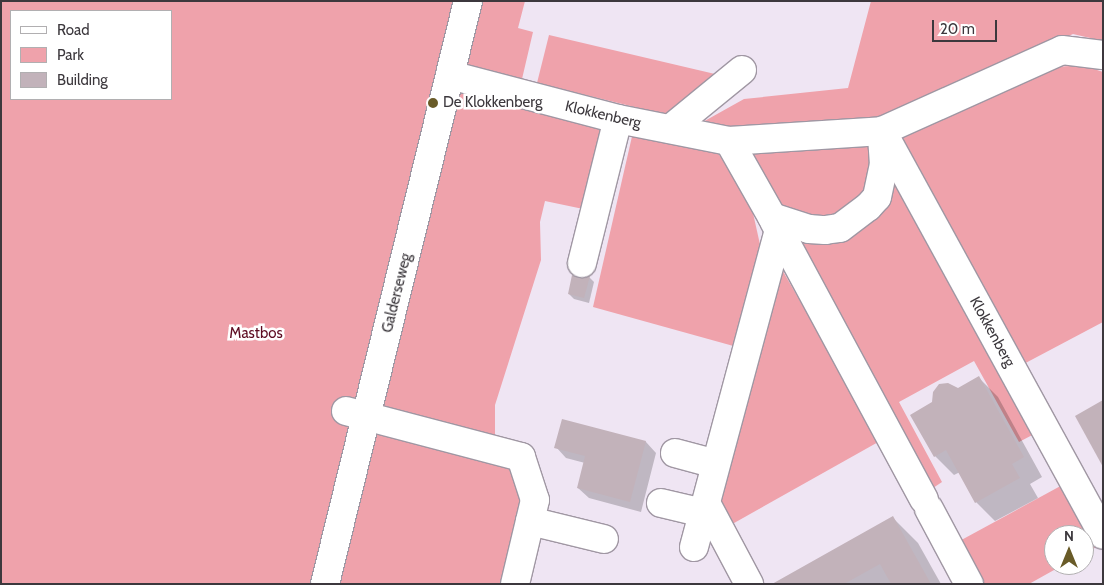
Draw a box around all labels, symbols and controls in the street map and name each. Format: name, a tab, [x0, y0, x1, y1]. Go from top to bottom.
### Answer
legend	[10, 10, 172, 100]
scale bar	[934, 10, 999, 42]
text: 20 m	[940, 20, 975, 38]
text: Road	[57, 21, 90, 39]
text: Park	[57, 46, 84, 64]
text: Building	[57, 71, 108, 89]
place label: De Klokkenberg	[443, 94, 542, 112]
marker: De Klokkenberg	[427, 97, 439, 109]
street label: Klokkenberg	[563, 98, 643, 132]
street label: Galderseweg	[378, 251, 416, 335]
street label: Klokkenberg	[965, 294, 1019, 370]
park label: Mastbos	[229, 325, 283, 343]
north arrow	[1044, 525, 1094, 575]
text: N	[1064, 527, 1074, 545]

